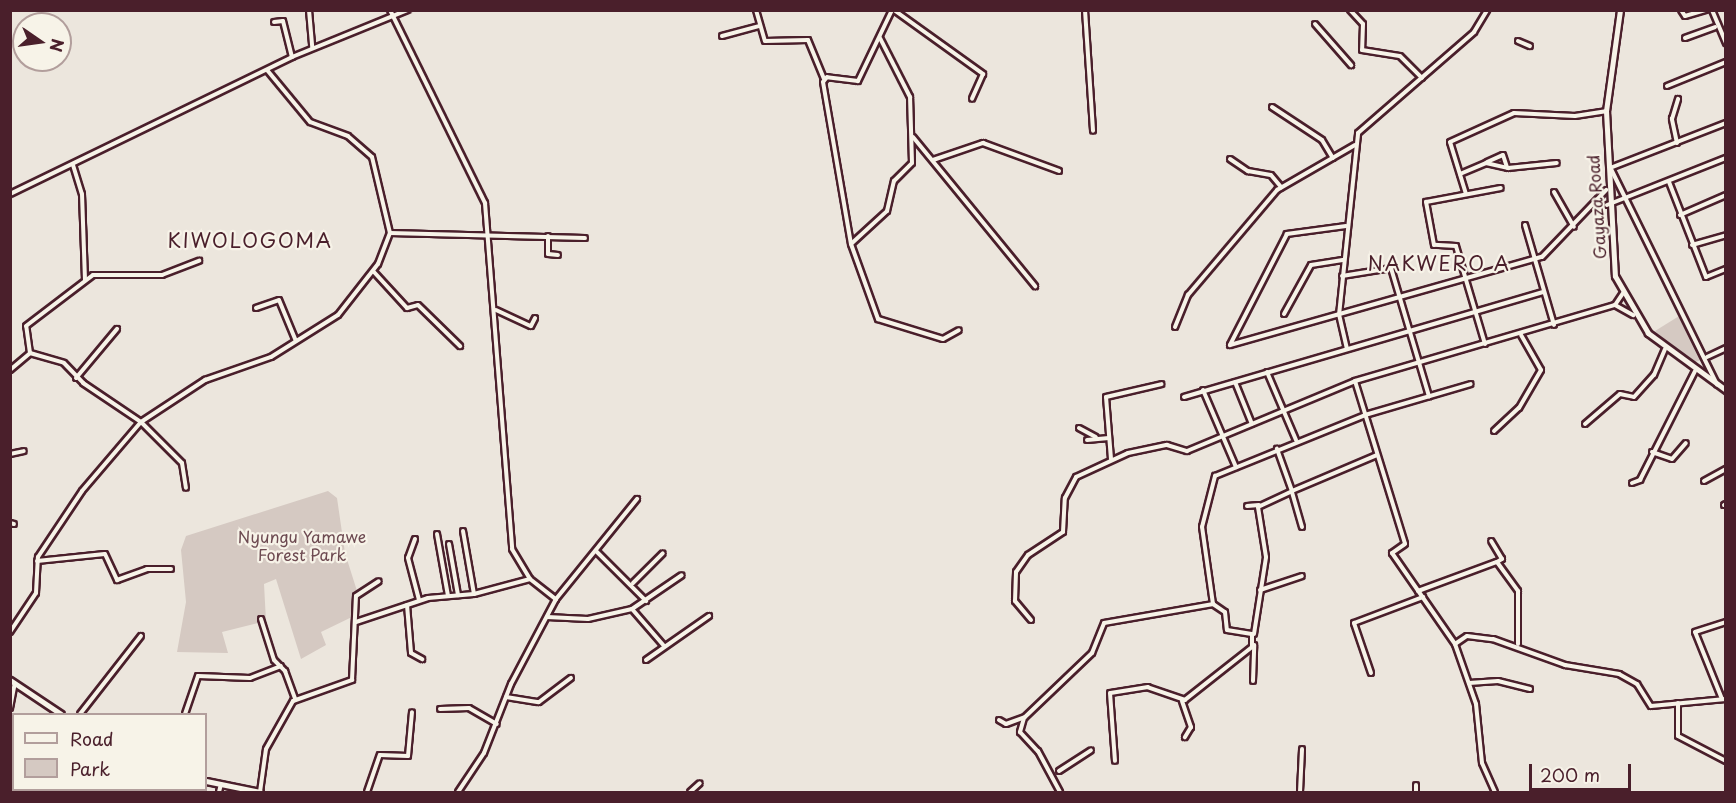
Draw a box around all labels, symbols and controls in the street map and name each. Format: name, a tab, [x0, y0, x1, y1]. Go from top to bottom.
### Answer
north arrow	[12, 12, 72, 72]
text: N	[44, 37, 71, 54]
street label: Gayaza Road	[1583, 154, 1609, 260]
district label: KIWOLOGOMA	[168, 228, 332, 252]
district label: NAKWERO A	[1367, 251, 1511, 275]
park label: Nyungu Yamawe Forest Park	[238, 526, 366, 564]
legend	[12, 713, 207, 791]
text: Road	[70, 725, 114, 752]
scale bar	[1532, 752, 1634, 790]
text: Park	[70, 755, 110, 782]
text: 200 m	[1540, 761, 1600, 788]

